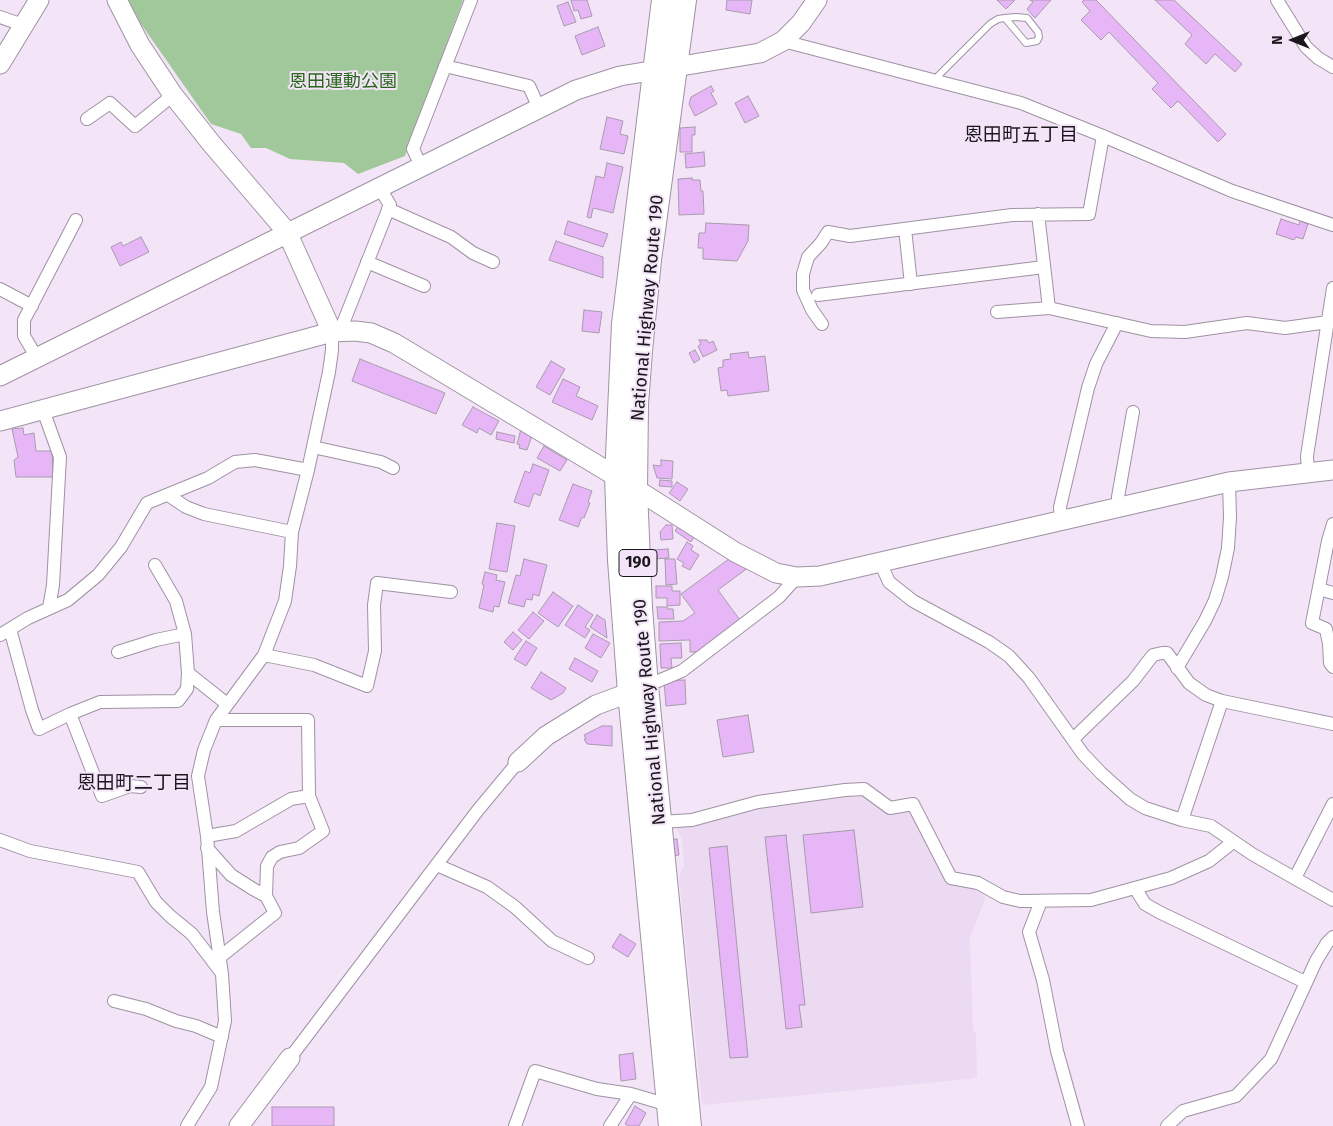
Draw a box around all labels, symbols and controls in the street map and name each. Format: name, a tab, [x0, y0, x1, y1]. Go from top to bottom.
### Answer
north arrow	[1268, 15, 1318, 65]
text: N	[1269, 35, 1286, 45]
park label: 恩田運動公園	[289, 71, 397, 93]
district label: 恩田町五丁目	[964, 125, 1078, 147]
street label: National Highway Route 190	[627, 194, 669, 422]
road number: 190	[619, 550, 657, 576]
street label: National Highway Route 190	[629, 598, 671, 826]
district label: 恩田町二丁目	[77, 773, 191, 795]

